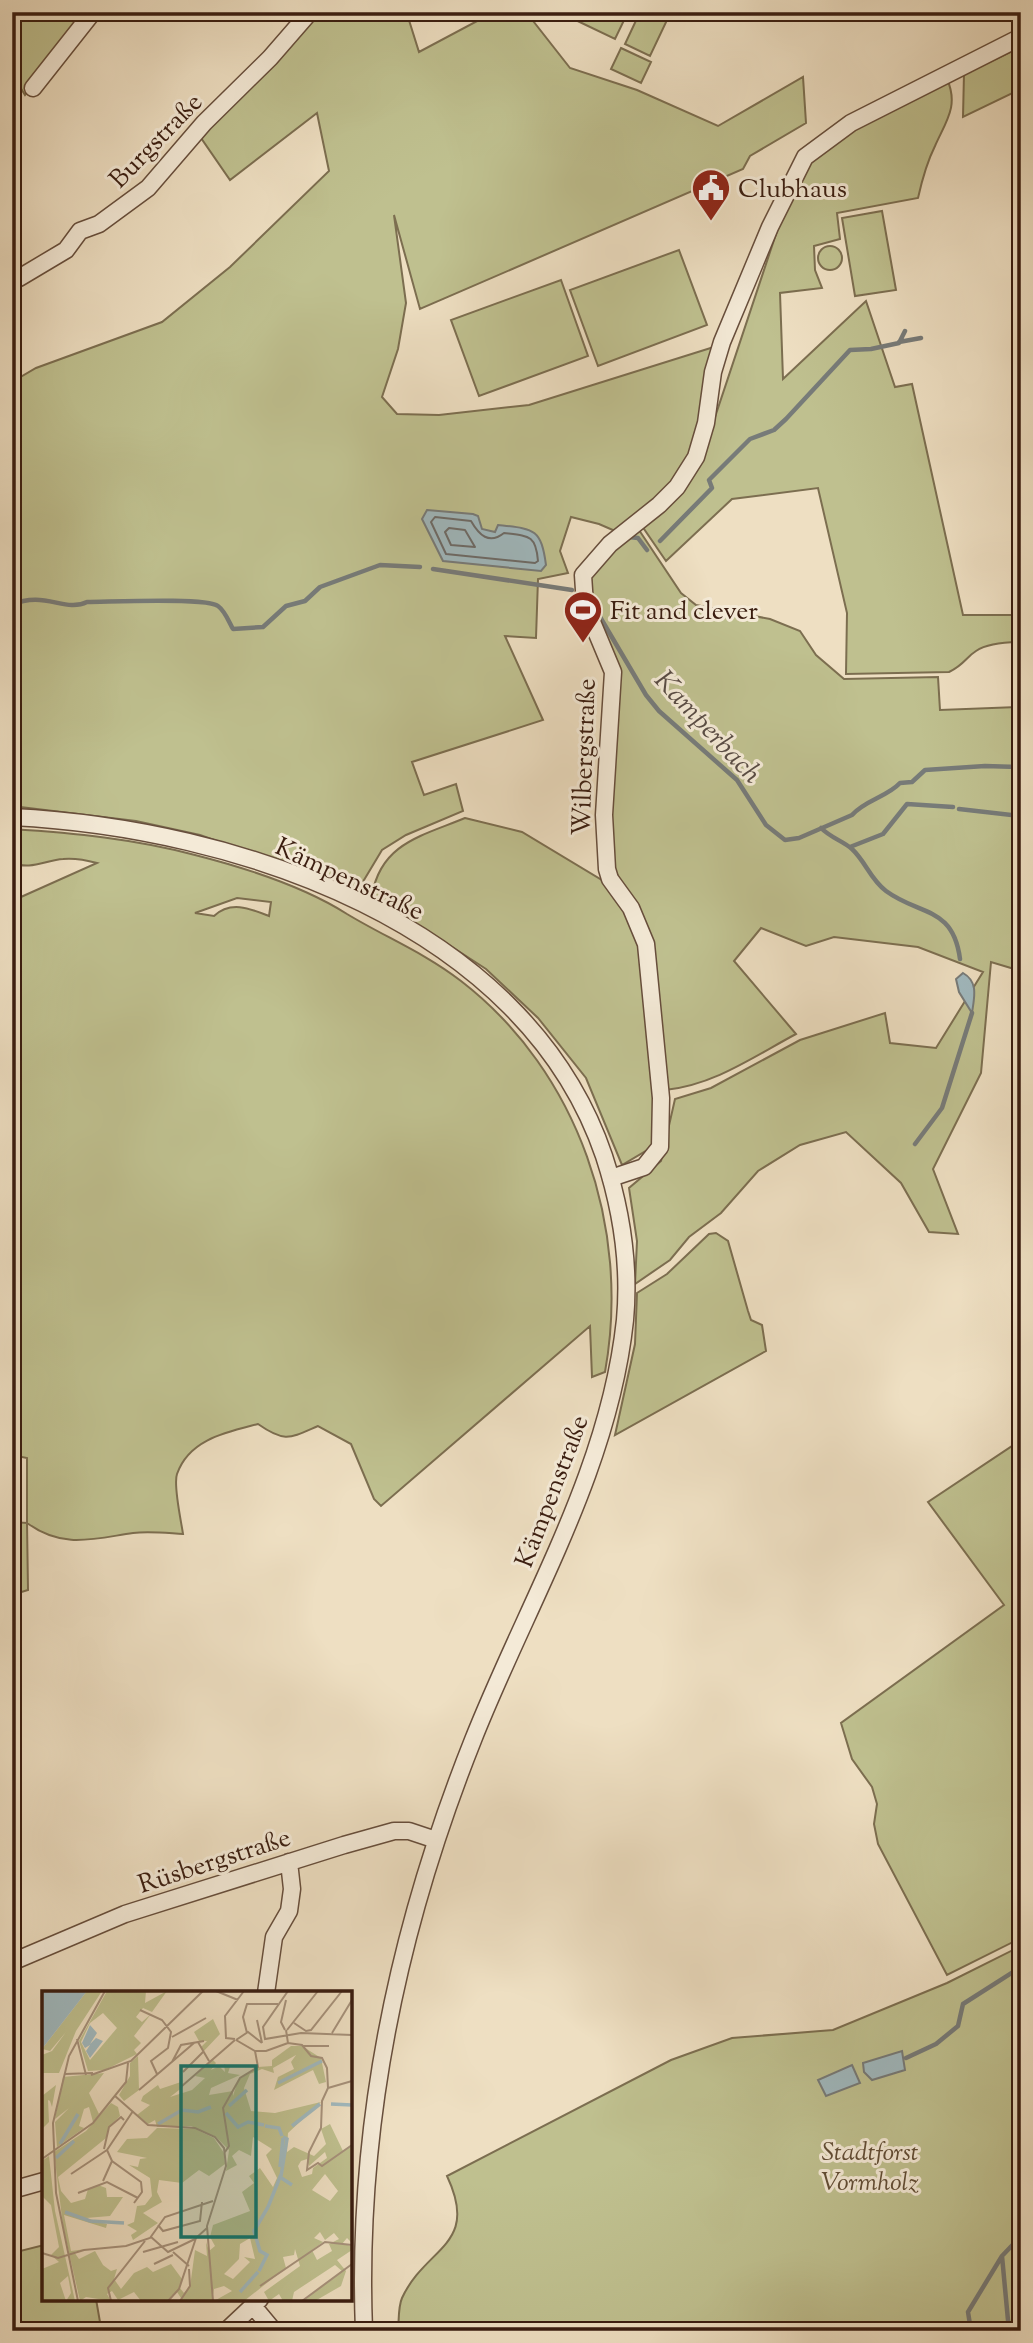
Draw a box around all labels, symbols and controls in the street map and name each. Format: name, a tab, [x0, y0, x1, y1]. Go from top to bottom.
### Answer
street label: Burgstraße	[102, 86, 212, 198]
public building icon: Clubhaus	[690, 167, 732, 222]
place label: Clubhaus	[738, 172, 847, 209]
sports icon: Fit and clever	[562, 589, 604, 644]
place label: Fit and clever	[610, 594, 758, 631]
water label: Kamperbach	[644, 662, 770, 794]
street label: Wilbergstraße	[564, 678, 607, 836]
street label: Kämpenstraße	[268, 830, 430, 931]
street label: Kämpenstraße	[507, 1410, 599, 1574]
street label: Rüsbergstraße	[134, 1820, 296, 1904]
inset map	[42, 1991, 352, 2301]
park label: Stadtforst Vormholz	[821, 2135, 919, 2202]

